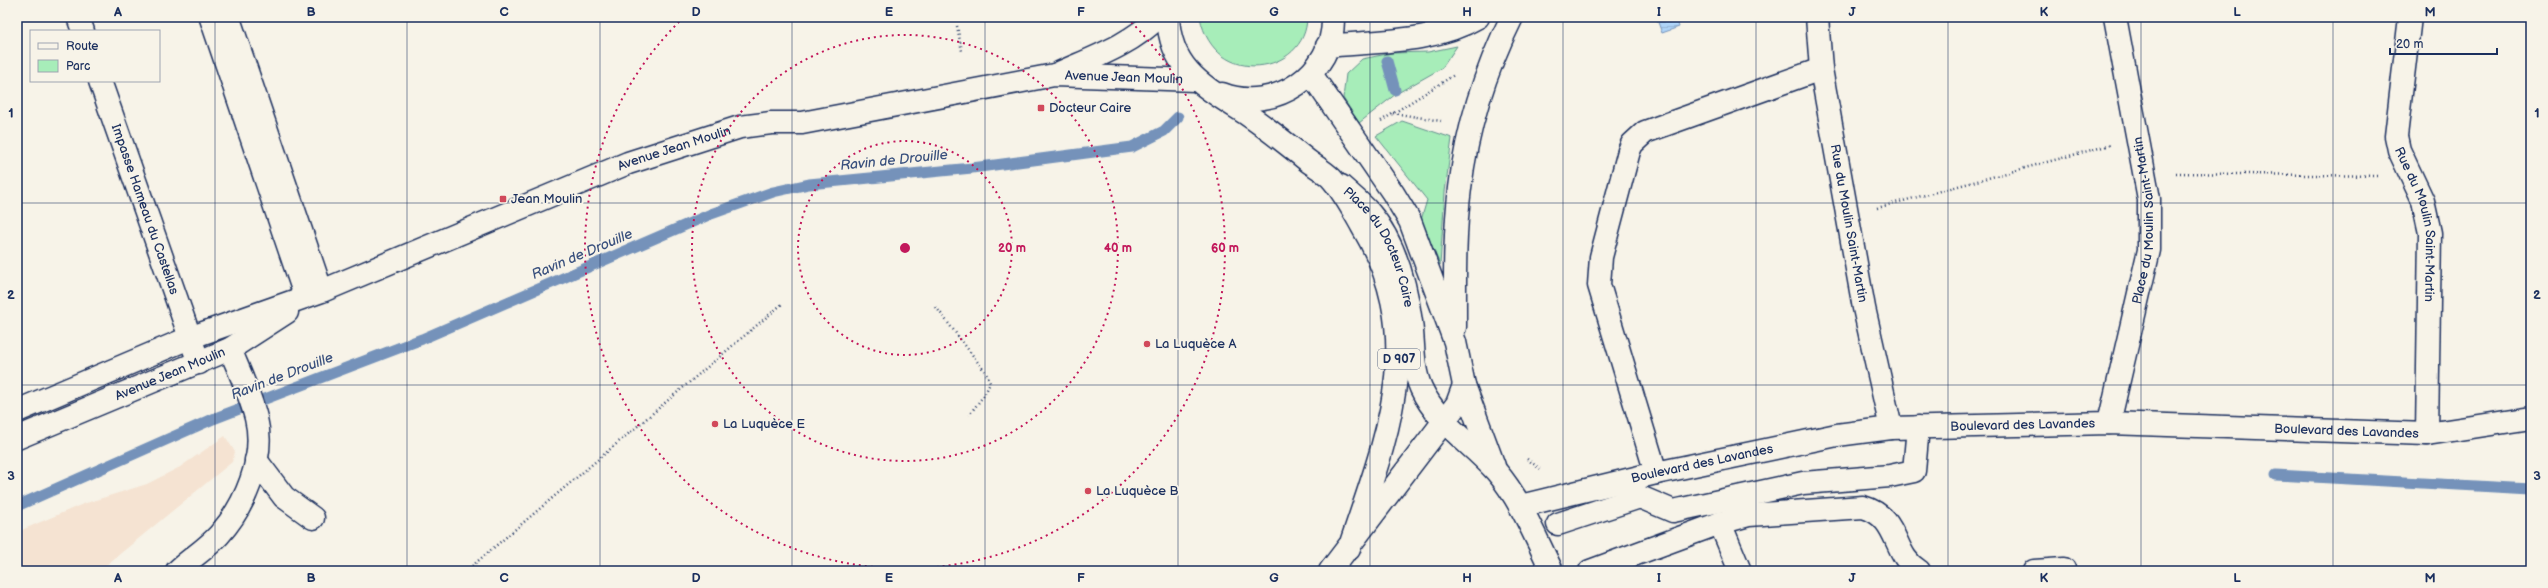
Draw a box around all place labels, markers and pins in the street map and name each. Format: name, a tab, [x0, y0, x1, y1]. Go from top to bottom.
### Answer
place label: Docteur Caire	[1049, 100, 1131, 116]
marker: Docteur Caire	[1036, 103, 1046, 113]
place label: Jean Moulin	[511, 191, 582, 207]
marker: Jean Moulin	[498, 194, 508, 204]
centre of rings	[898, 241, 912, 255]
place label: La Luquèce A	[1155, 336, 1236, 352]
marker: La Luquèce A	[1142, 339, 1152, 349]
place label: La Luquèce E	[723, 416, 805, 432]
marker: La Luquèce E	[710, 419, 720, 429]
place label: La Luquèce B	[1096, 483, 1178, 499]
marker: La Luquèce B	[1083, 486, 1093, 496]

